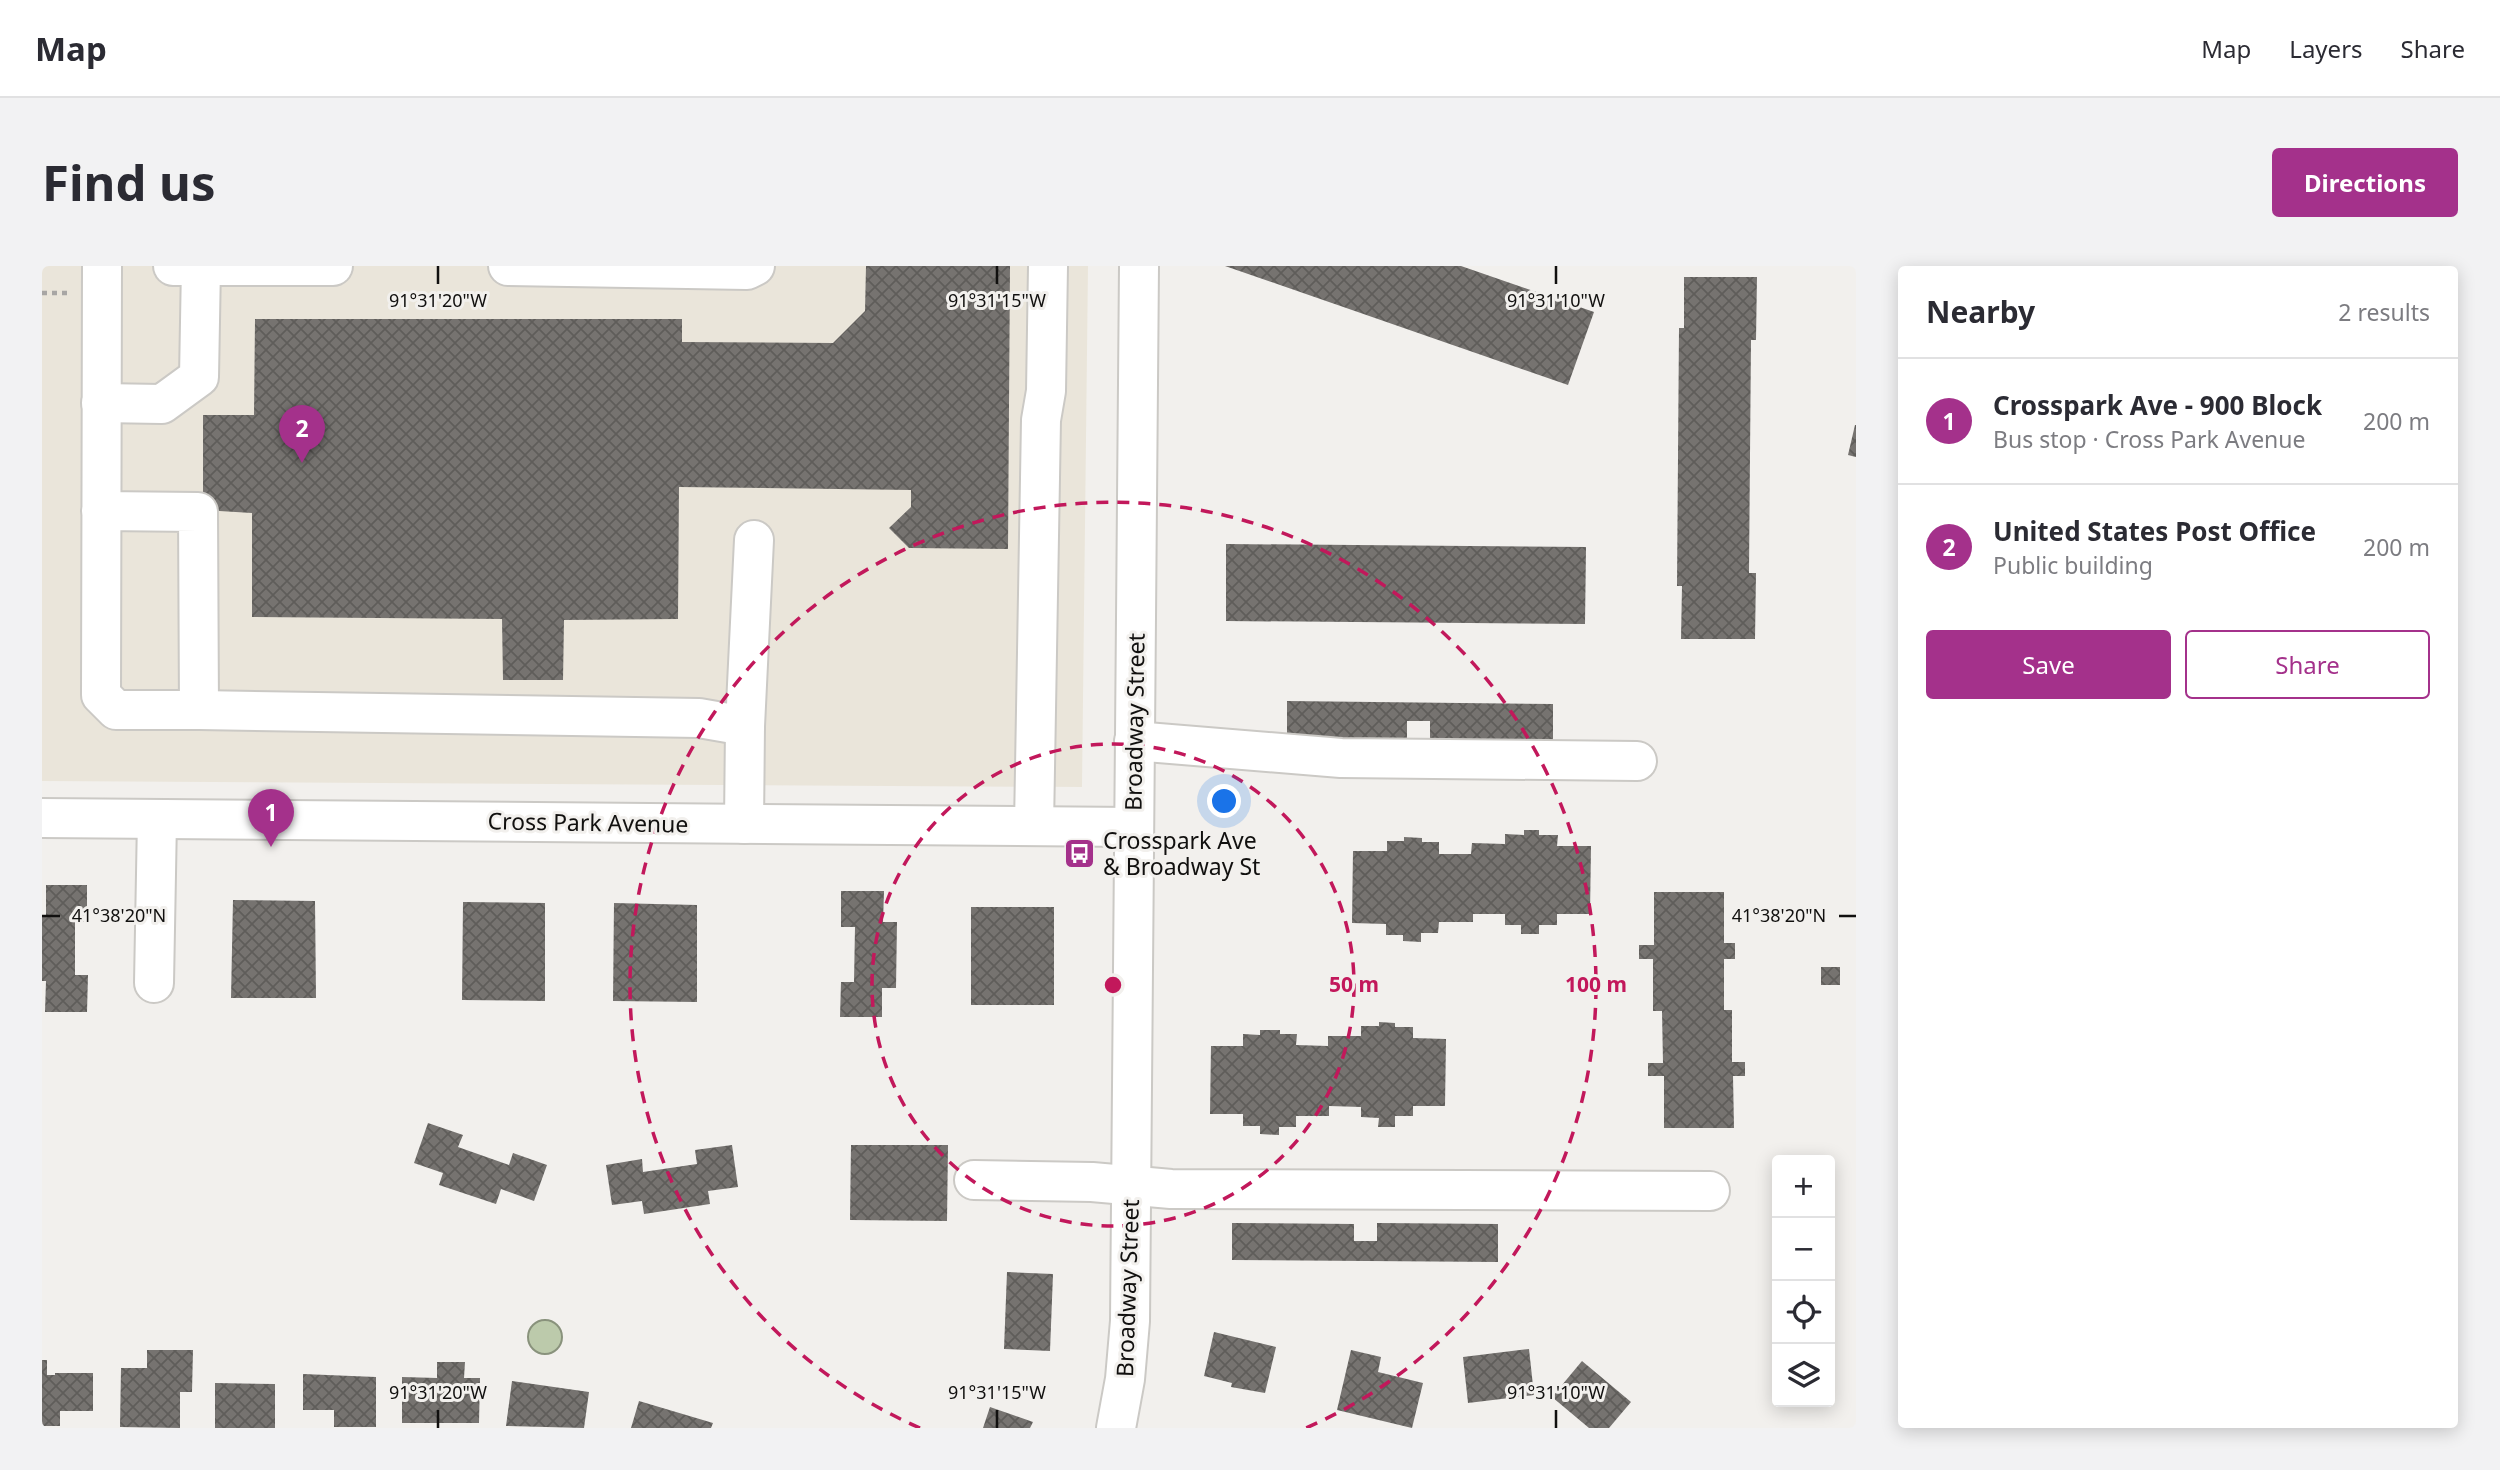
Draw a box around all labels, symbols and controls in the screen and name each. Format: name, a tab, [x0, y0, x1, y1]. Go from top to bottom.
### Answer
text: Map	[35, 26, 107, 71]
text: Map	[2201, 32, 2251, 65]
text: Layers	[2289, 32, 2363, 65]
text: Share	[2401, 32, 2465, 65]
button: Directions	[2272, 148, 2458, 217]
text: Find us	[42, 149, 216, 215]
text: 91°31'20"W	[389, 288, 487, 312]
text: 91°31'15"W	[948, 288, 1046, 312]
text: 91°31'10"W	[1507, 288, 1605, 312]
text: Nearby	[1926, 291, 2035, 332]
text: 2 results	[2338, 296, 2430, 328]
text: Crosspark Ave - 900 Block	[1993, 387, 2322, 423]
pin: 2	[279, 405, 325, 463]
text: 1	[1942, 405, 1956, 437]
text: 200 m	[2363, 405, 2430, 437]
text: Bus stop · Cross Park Avenue	[1993, 423, 2306, 455]
text: United States Post Office	[1993, 513, 2316, 549]
text: 2	[1942, 531, 1956, 563]
text: 200 m	[2363, 531, 2430, 563]
text: Public building	[1993, 549, 2153, 581]
button: Save	[1926, 630, 2171, 699]
button: Share	[2185, 630, 2430, 699]
street label: Broadway Street	[1116, 633, 1152, 811]
your location	[1207, 784, 1241, 818]
pin: 1	[248, 789, 294, 847]
street label: Cross Park Avenue	[487, 804, 689, 840]
place label: Crosspark Ave & Broadway St	[1103, 824, 1260, 882]
bus stop icon: Crosspark Ave & Broadway St	[1063, 836, 1097, 870]
text: 41°38'20"N	[72, 903, 166, 927]
text: 41°38'20"N	[1732, 903, 1826, 927]
text: 50 m	[1329, 970, 1379, 998]
text: 100 m	[1565, 970, 1627, 998]
centre of rings	[1101, 973, 1125, 997]
map controls	[1772, 1155, 1835, 1407]
button: +	[1772, 1155, 1835, 1218]
street label: Broadway Street	[1108, 1199, 1146, 1377]
button: −	[1772, 1218, 1835, 1281]
button: locate	[1772, 1281, 1835, 1344]
button: layers	[1772, 1344, 1835, 1407]
text: 91°31'20"W	[389, 1380, 487, 1404]
text: 91°31'15"W	[948, 1380, 1046, 1404]
text: 91°31'10"W	[1507, 1380, 1605, 1404]

